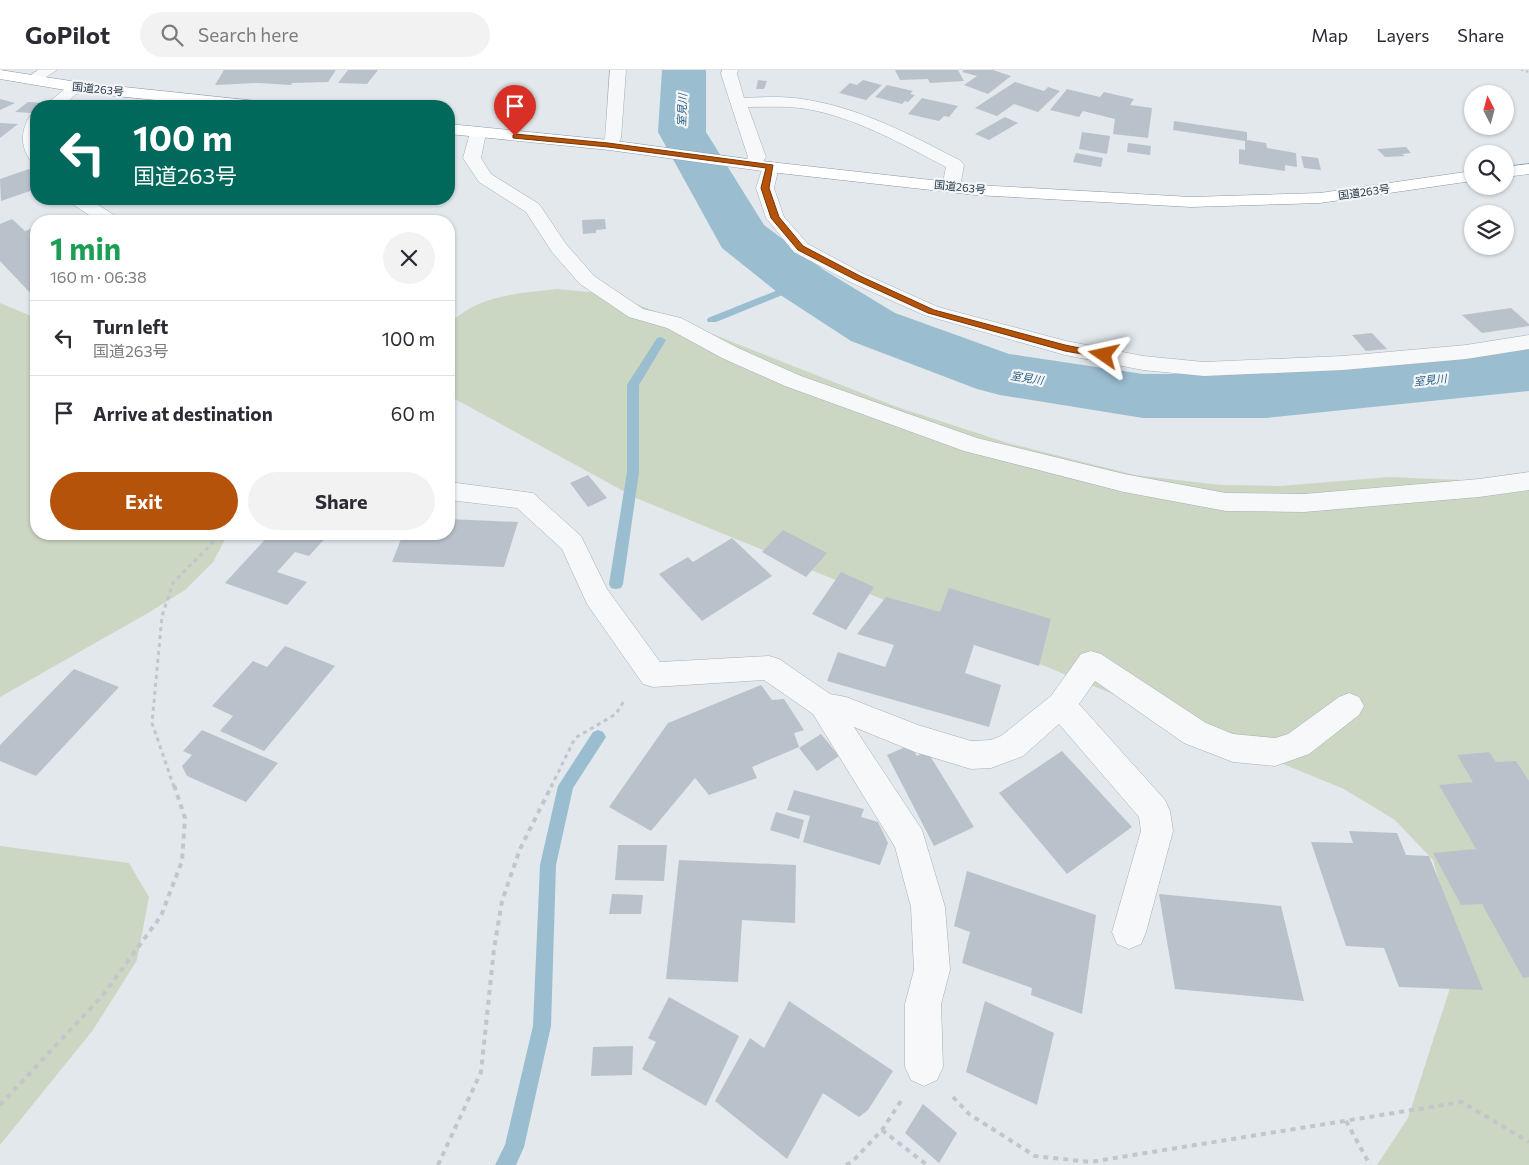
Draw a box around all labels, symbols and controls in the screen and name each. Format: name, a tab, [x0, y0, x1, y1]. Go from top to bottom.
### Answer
search box	[140, 12, 490, 57]
text: GoPilot	[25, 20, 110, 49]
icon: search	[158, 21, 186, 49]
text: Search here	[198, 23, 299, 46]
text: Map	[1311, 24, 1348, 46]
text: Layers	[1376, 24, 1429, 46]
text: Share	[1457, 24, 1504, 46]
street label: 国道263号	[72, 79, 125, 98]
pin	[494, 85, 536, 136]
north arrow	[1464, 85, 1514, 135]
map controls	[1464, 85, 1514, 255]
icon: arrive	[501, 92, 529, 120]
water label: 室見川	[674, 92, 689, 127]
text: 100 m	[133, 115, 233, 158]
icon: left	[50, 120, 115, 185]
button: search	[1464, 145, 1514, 195]
text: 国道263号	[133, 162, 237, 189]
street label: 国道263号	[934, 177, 987, 196]
street label: 国道263号	[1337, 181, 1391, 202]
button: layers	[1464, 205, 1514, 255]
text: 1 min	[50, 229, 121, 266]
button: close	[383, 232, 435, 284]
text: 160 m · 06:38	[50, 267, 147, 286]
text: Turn left	[93, 315, 168, 338]
icon: left	[50, 324, 78, 352]
text: 100 m	[382, 327, 435, 350]
position arrow	[1077, 328, 1129, 380]
text: 国道263号	[93, 341, 169, 360]
water label: 室見川	[1010, 369, 1045, 387]
water label: 室見川	[1413, 371, 1448, 388]
icon: arrive	[50, 399, 78, 427]
text: Arrive at destination	[93, 402, 273, 425]
text: 60 m	[391, 402, 435, 425]
button: Exit	[50, 472, 238, 530]
button: Share	[248, 472, 435, 530]

